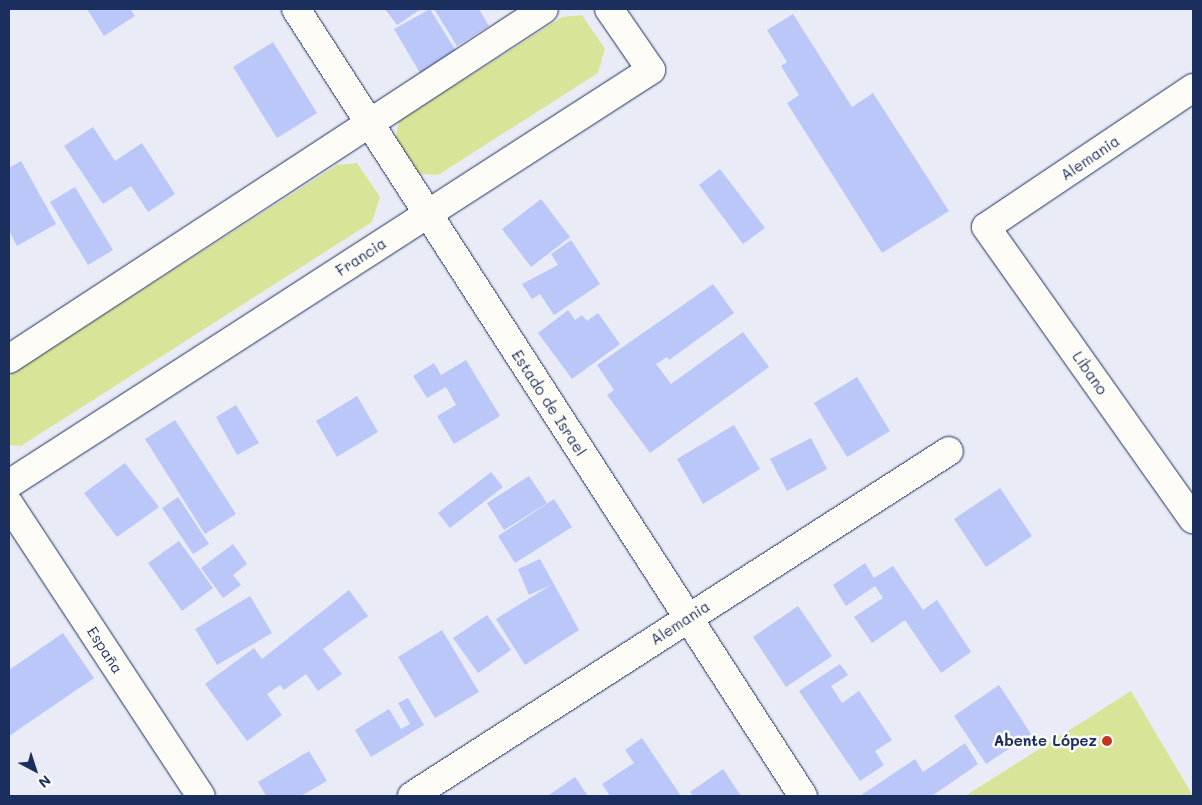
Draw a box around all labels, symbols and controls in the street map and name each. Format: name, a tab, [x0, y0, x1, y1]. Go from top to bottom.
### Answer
street label: Alemania	[1057, 132, 1123, 184]
street label: Francia	[332, 234, 390, 280]
street label: Estado de Israel	[508, 347, 590, 459]
street label: Líbano	[1069, 348, 1111, 398]
street label: Alemania	[647, 597, 713, 649]
street label: España	[83, 623, 127, 677]
place label: Abente López	[994, 732, 1097, 750]
marker: Abente López	[1101, 735, 1113, 747]
north arrow	[10, 745, 60, 795]
text: N	[35, 771, 55, 793]

